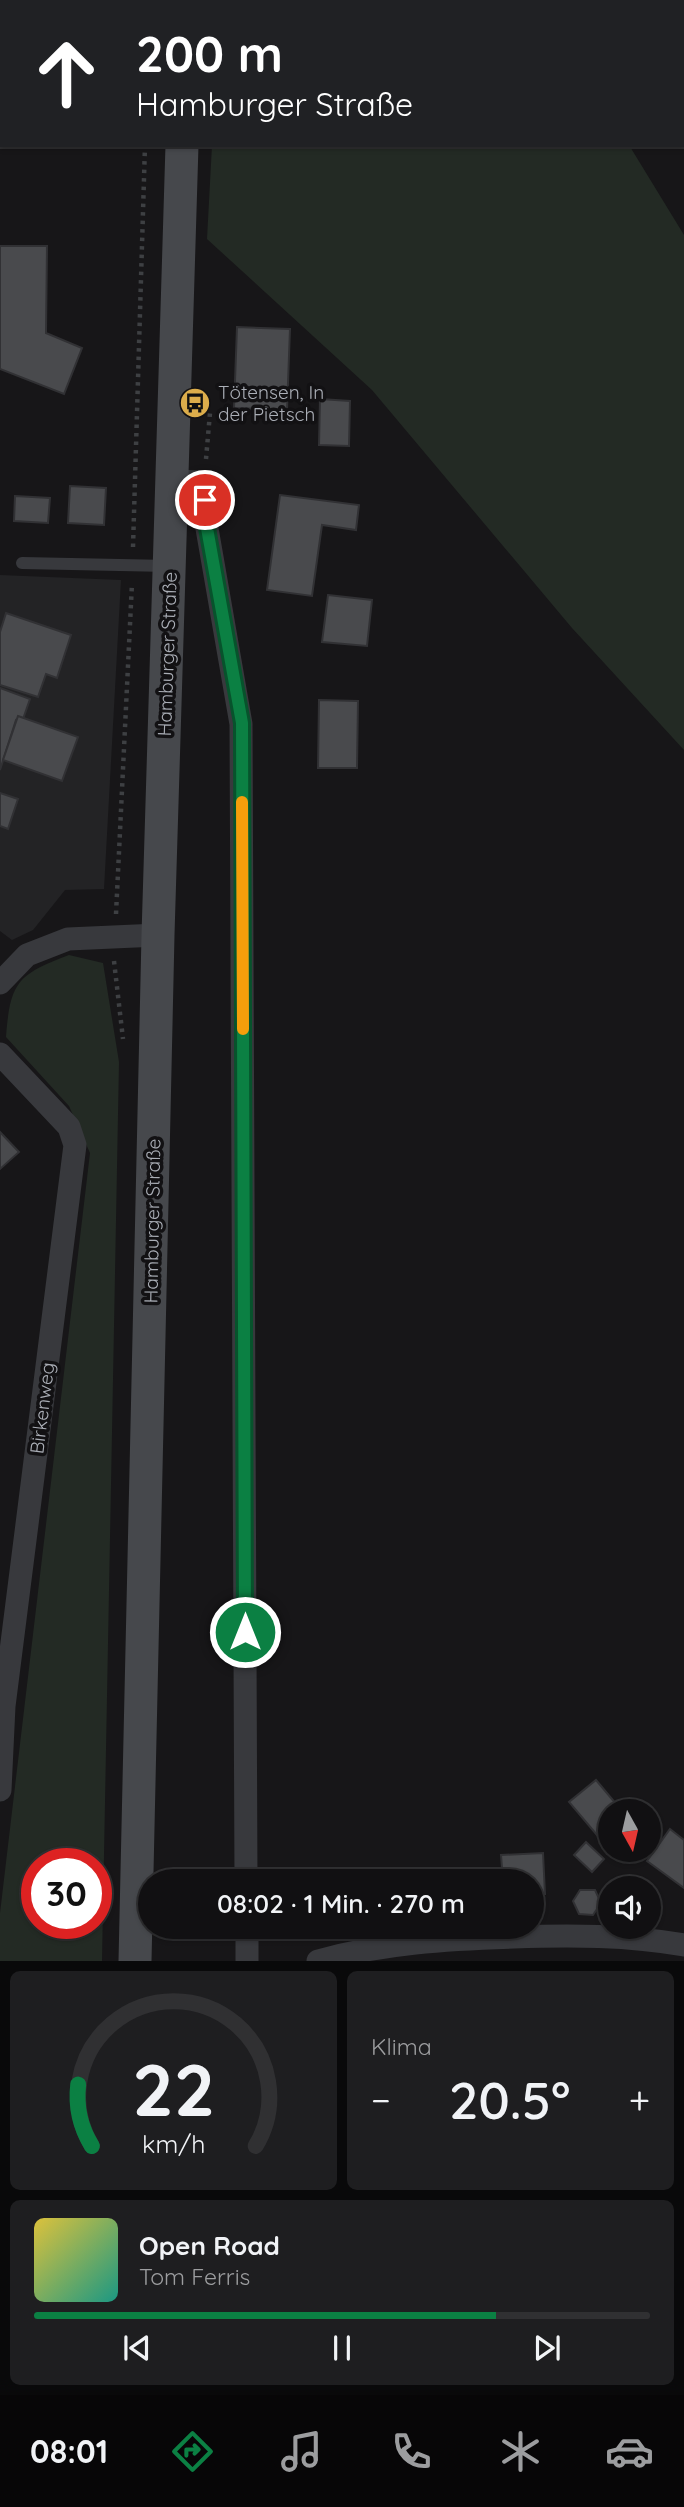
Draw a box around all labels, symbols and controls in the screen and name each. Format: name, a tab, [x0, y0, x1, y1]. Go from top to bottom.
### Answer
text: 200 m	[136, 23, 283, 84]
icon: ahead	[21, 28, 112, 119]
text: Hamburger Straße	[136, 84, 413, 124]
place label: Tötensen, In der Pietsch	[218, 380, 324, 426]
bus stop icon: Tötensen, In der Pietsch	[178, 386, 212, 420]
pin	[175, 470, 235, 530]
icon: arrive	[186, 481, 224, 519]
street label: Hamburger Straße	[152, 571, 182, 737]
street label: Hamburger Straße	[139, 1139, 165, 1303]
street label: Birkenweg	[24, 1361, 60, 1455]
position arrow	[208, 1595, 282, 1669]
north arrow	[598, 1799, 662, 1862]
map controls	[598, 1799, 661, 1939]
speed limit sign: 30	[21, 1848, 112, 1939]
button: sound	[598, 1876, 661, 1939]
text: 08:02 · 1 Min. · 270 m	[217, 1887, 465, 1920]
text: Klima	[371, 2032, 432, 2061]
text: 22	[132, 2044, 215, 2135]
text: 20.5°	[449, 2067, 570, 2132]
text: −	[371, 2076, 391, 2124]
text: +	[629, 2076, 650, 2124]
text: km/h	[142, 2128, 205, 2159]
text: Open Road	[139, 2229, 280, 2262]
text: Tom Ferris	[139, 2262, 250, 2291]
icon: previous	[118, 2329, 156, 2367]
icon: pause	[323, 2329, 361, 2367]
icon: next	[528, 2329, 566, 2367]
icon: directions	[168, 2427, 217, 2476]
icon: music	[277, 2427, 326, 2476]
icon: phone	[387, 2427, 436, 2476]
icon: climate	[496, 2427, 545, 2476]
icon: car	[605, 2427, 654, 2476]
text: 08:01	[30, 2431, 108, 2471]

